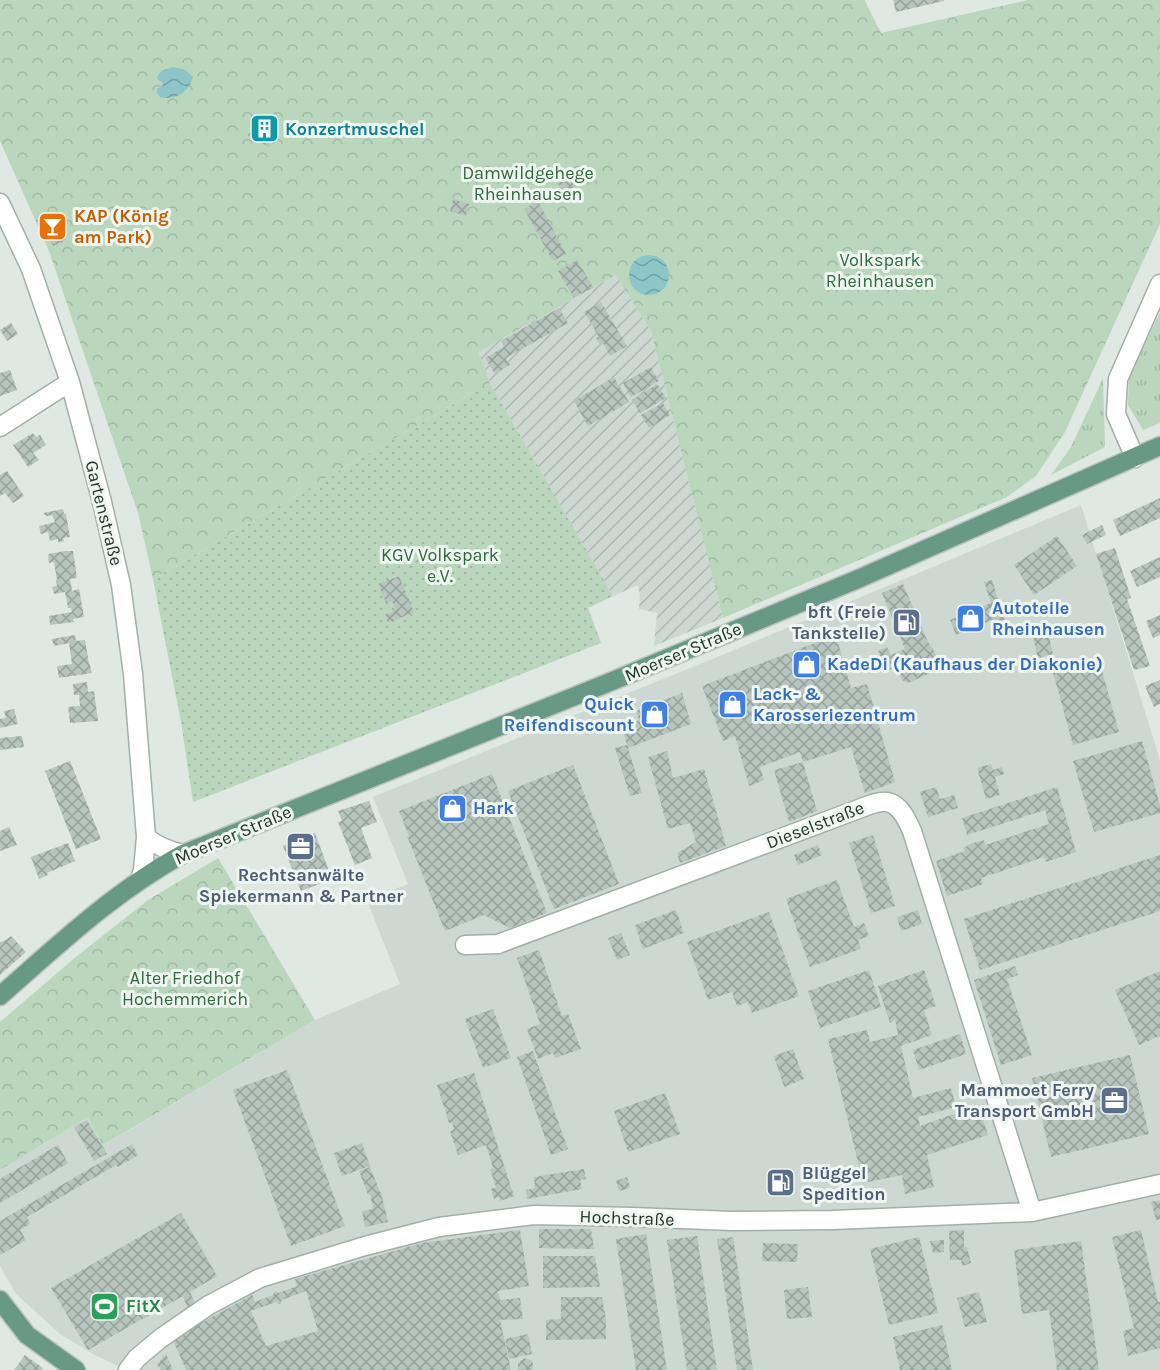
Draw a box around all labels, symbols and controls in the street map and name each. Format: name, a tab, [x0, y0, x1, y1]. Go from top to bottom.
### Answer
building icon: Konzertmuschel	[248, 113, 280, 145]
place label: Konzertmuschel	[285, 118, 424, 140]
park label: Damwildgehege Rheinhausen	[462, 162, 594, 205]
place label: KAP (König am Park)	[74, 205, 169, 248]
bar icon: KAP (König am Park)	[37, 210, 69, 242]
park label: Volkspark Rheinhausen	[826, 249, 934, 292]
street label: Gartenstraße	[80, 458, 128, 568]
park label: KGV Volkspark e.V.	[381, 544, 499, 587]
place label: Autoteile Rheinhausen	[992, 597, 1105, 640]
place label: bft (Freie Tankstelle)	[792, 601, 886, 644]
shop icon: Autoteile Rheinhausen	[955, 602, 987, 634]
fuel station icon: bft (Freie Tankstelle)	[891, 606, 923, 638]
street label: Moerser Straße	[621, 618, 745, 686]
shop icon: KadeDi (Kaufhaus der Diakonie)	[790, 648, 822, 680]
place label: KadeDi (Kaufhaus der Diakonie)	[827, 653, 1103, 675]
place label: Lack- & Karosseriezentrum	[753, 683, 916, 726]
shop icon: Lack- & Karosseriezentrum	[716, 688, 748, 720]
place label: Quick Reifendiscount	[504, 693, 634, 736]
shop icon: Quick Reifendiscount	[639, 698, 671, 730]
shop icon: Hark	[436, 792, 468, 824]
street label: Dieselstraße	[763, 796, 867, 854]
place label: Hark	[473, 797, 514, 819]
street label: Moerser Straße	[171, 801, 295, 869]
office icon: Rechtsanwälte Spiekermann & Partner	[285, 830, 317, 862]
place label: Rechtsanwälte Spiekermann & Partner	[199, 864, 403, 907]
park label: Alter Friedhof Hochemmerich	[122, 967, 248, 1010]
place label: Mammoet Ferry Transport GmbH	[955, 1079, 1094, 1122]
office icon: Mammoet Ferry Transport GmbH	[1099, 1084, 1131, 1116]
place label: Blüggel Spedition	[802, 1162, 885, 1205]
fuel station icon: Blüggel Spedition	[765, 1167, 797, 1199]
street label: Hochstraße	[579, 1205, 675, 1231]
sports icon: FitX	[89, 1290, 121, 1322]
place label: FitX	[126, 1295, 161, 1317]

